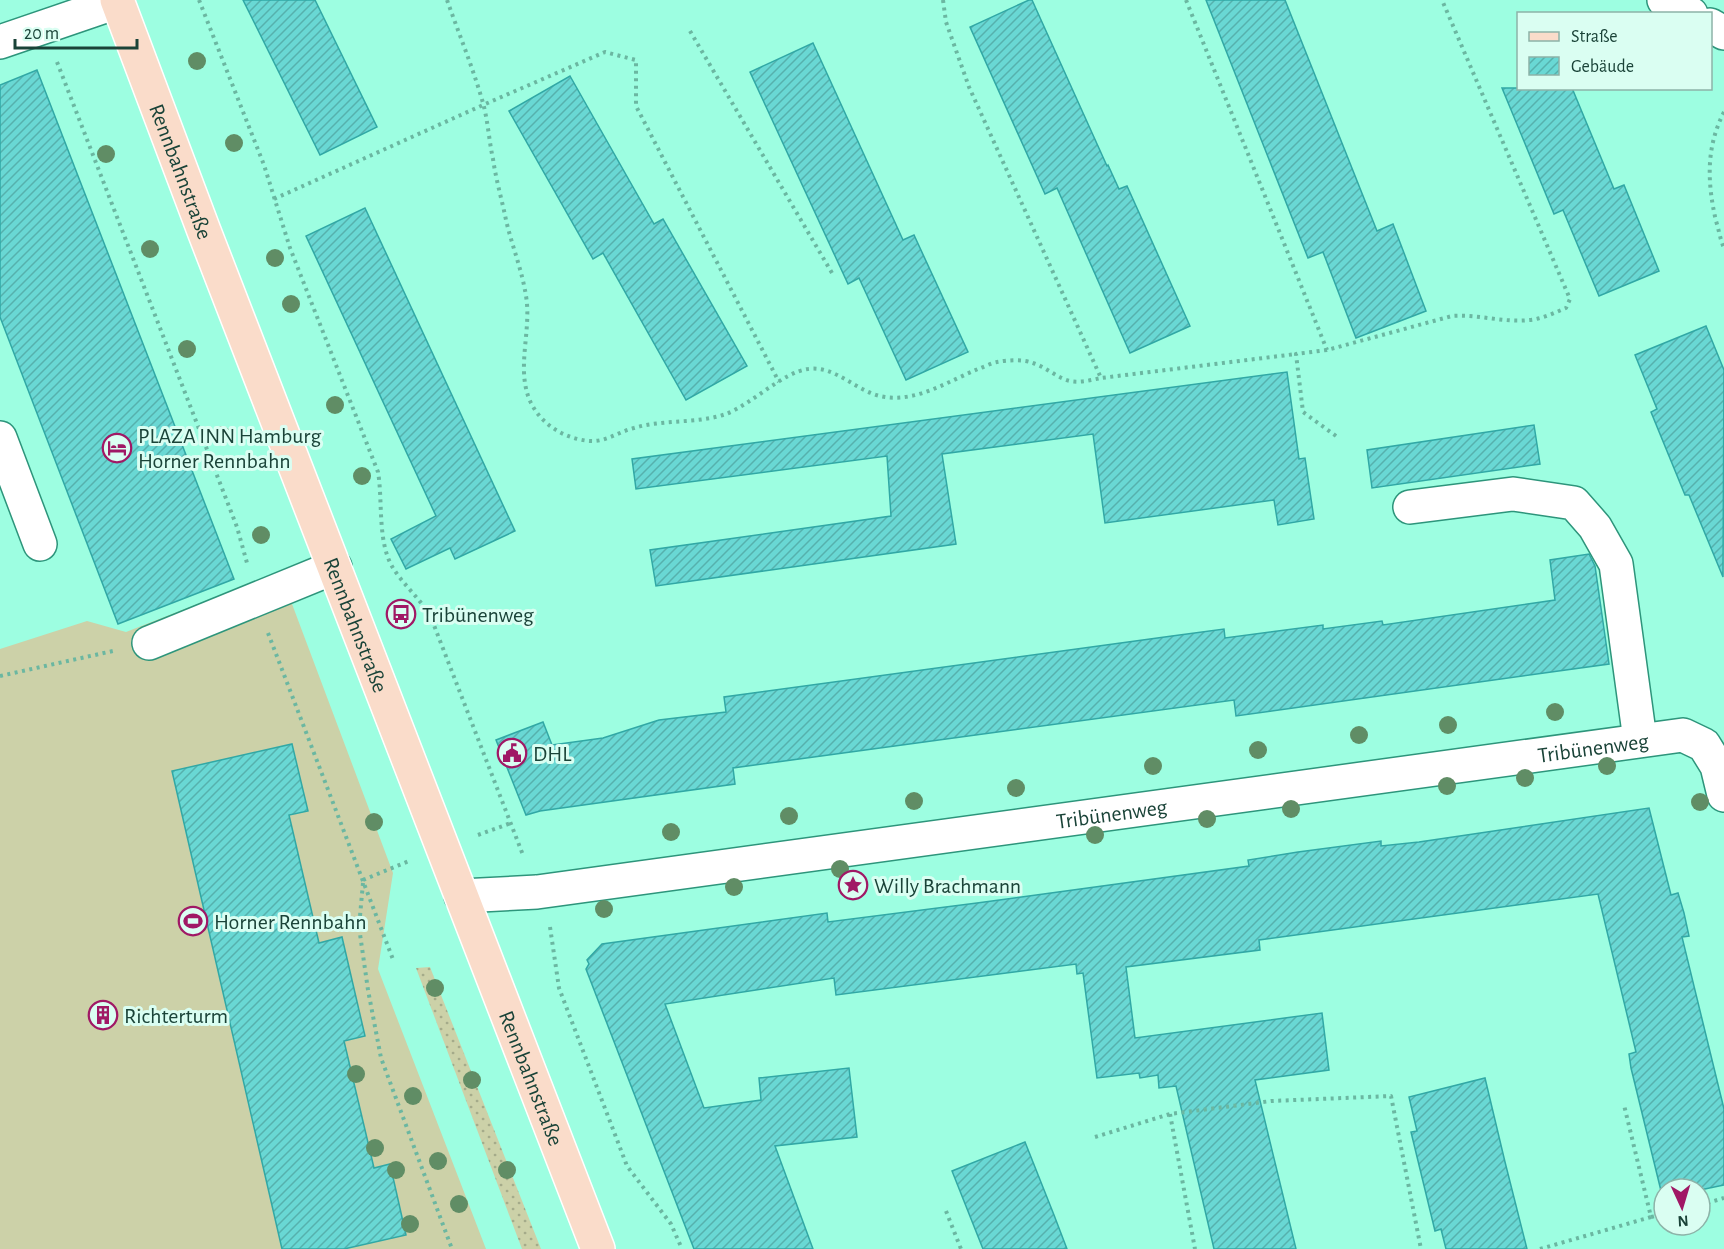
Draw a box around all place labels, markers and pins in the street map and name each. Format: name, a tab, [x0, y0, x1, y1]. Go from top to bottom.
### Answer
place label: PLAZA INN Hamburg Horner Rennbahn	[138, 425, 321, 472]
hotel icon: PLAZA INN Hamburg Horner Rennbahn	[101, 432, 133, 464]
bus stop icon: Tribünenweg	[385, 598, 417, 630]
place label: Tribünenweg	[422, 604, 534, 626]
public building icon: DHL	[496, 737, 528, 769]
place label: DHL	[533, 743, 572, 765]
place icon: Willy Brachmann	[837, 869, 869, 901]
place label: Willy Brachmann	[874, 875, 1021, 897]
sports icon: Horner Rennbahn	[177, 905, 209, 937]
place label: Horner Rennbahn	[214, 911, 367, 933]
building icon: Richterturm	[87, 999, 119, 1031]
place label: Richterturm	[124, 1005, 228, 1027]

